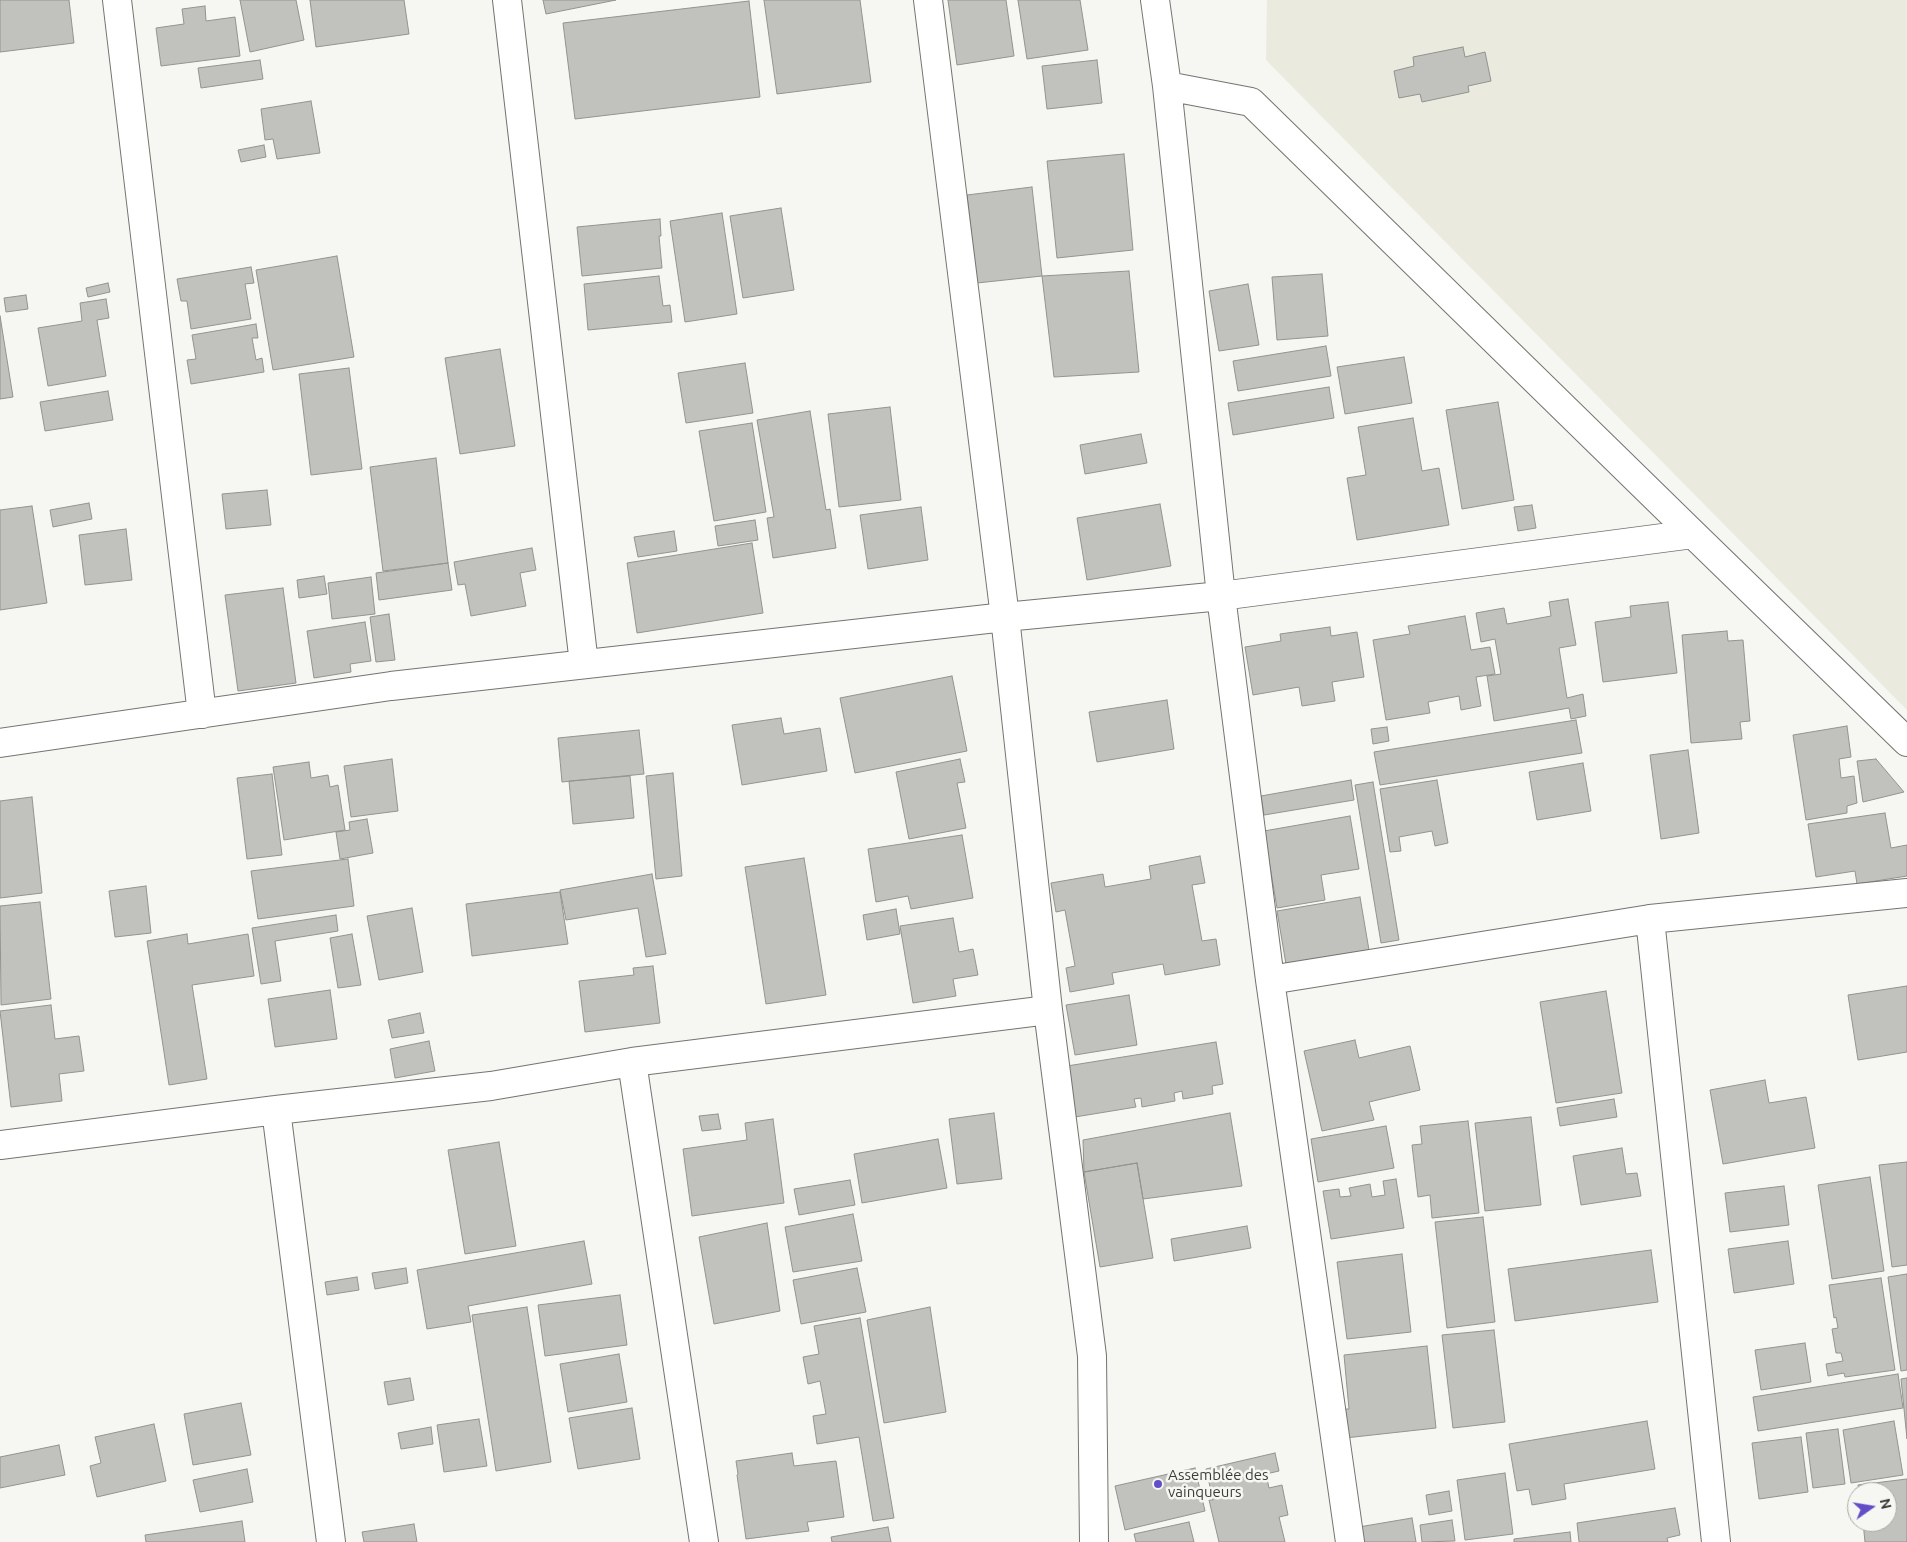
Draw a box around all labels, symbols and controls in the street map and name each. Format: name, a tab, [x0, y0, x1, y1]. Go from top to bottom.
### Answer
place label: Assemblée des vainqueurs	[1168, 1466, 1268, 1501]
marker: Assemblée des vainqueurs	[1152, 1478, 1164, 1490]
north arrow	[1847, 1482, 1897, 1532]
text: N	[1877, 1497, 1895, 1511]

